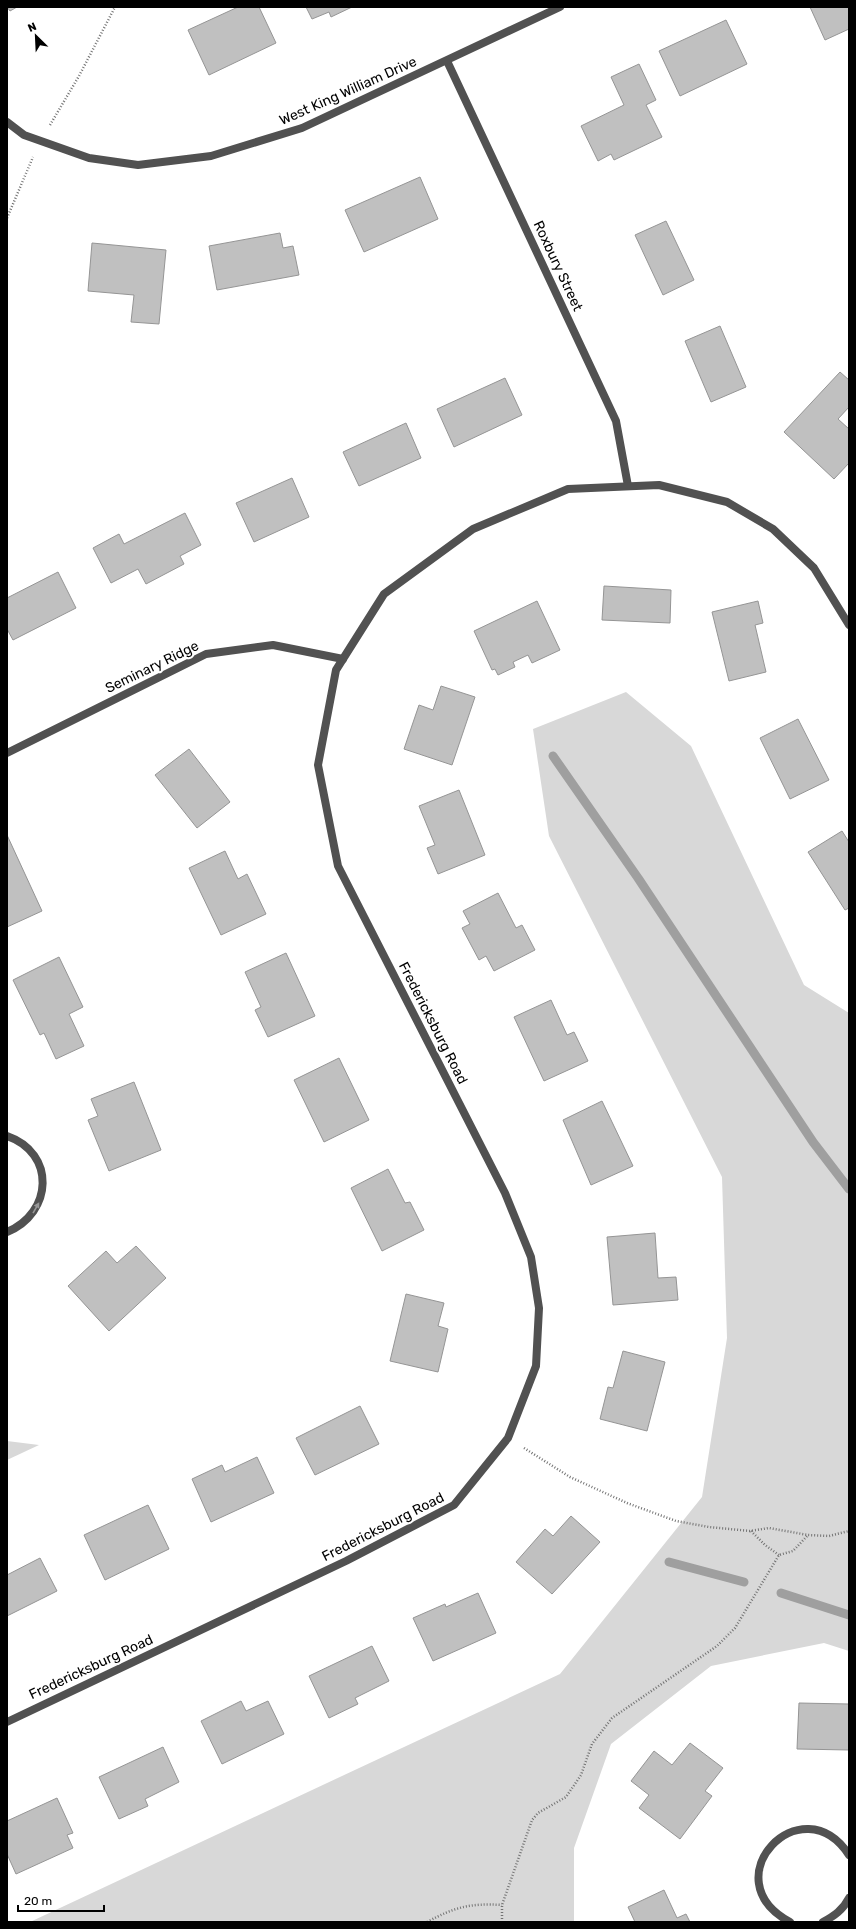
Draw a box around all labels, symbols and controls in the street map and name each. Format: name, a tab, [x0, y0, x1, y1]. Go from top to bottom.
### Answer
north arrow	[16, 16, 56, 56]
text: N	[26, 20, 38, 35]
street label: West King William Drive	[277, 53, 420, 129]
street label: Roxbury Street	[530, 218, 587, 314]
street label: Seminary Ridge	[103, 637, 202, 697]
street label: Fredericksburg Road	[395, 959, 471, 1087]
one-way arrow	[33, 1202, 40, 1214]
street label: Fredericksburg Road	[319, 1489, 447, 1565]
street label: Fredericksburg Road	[26, 1631, 156, 1703]
scale bar	[18, 1887, 104, 1913]
text: 20 m	[24, 1894, 52, 1908]

